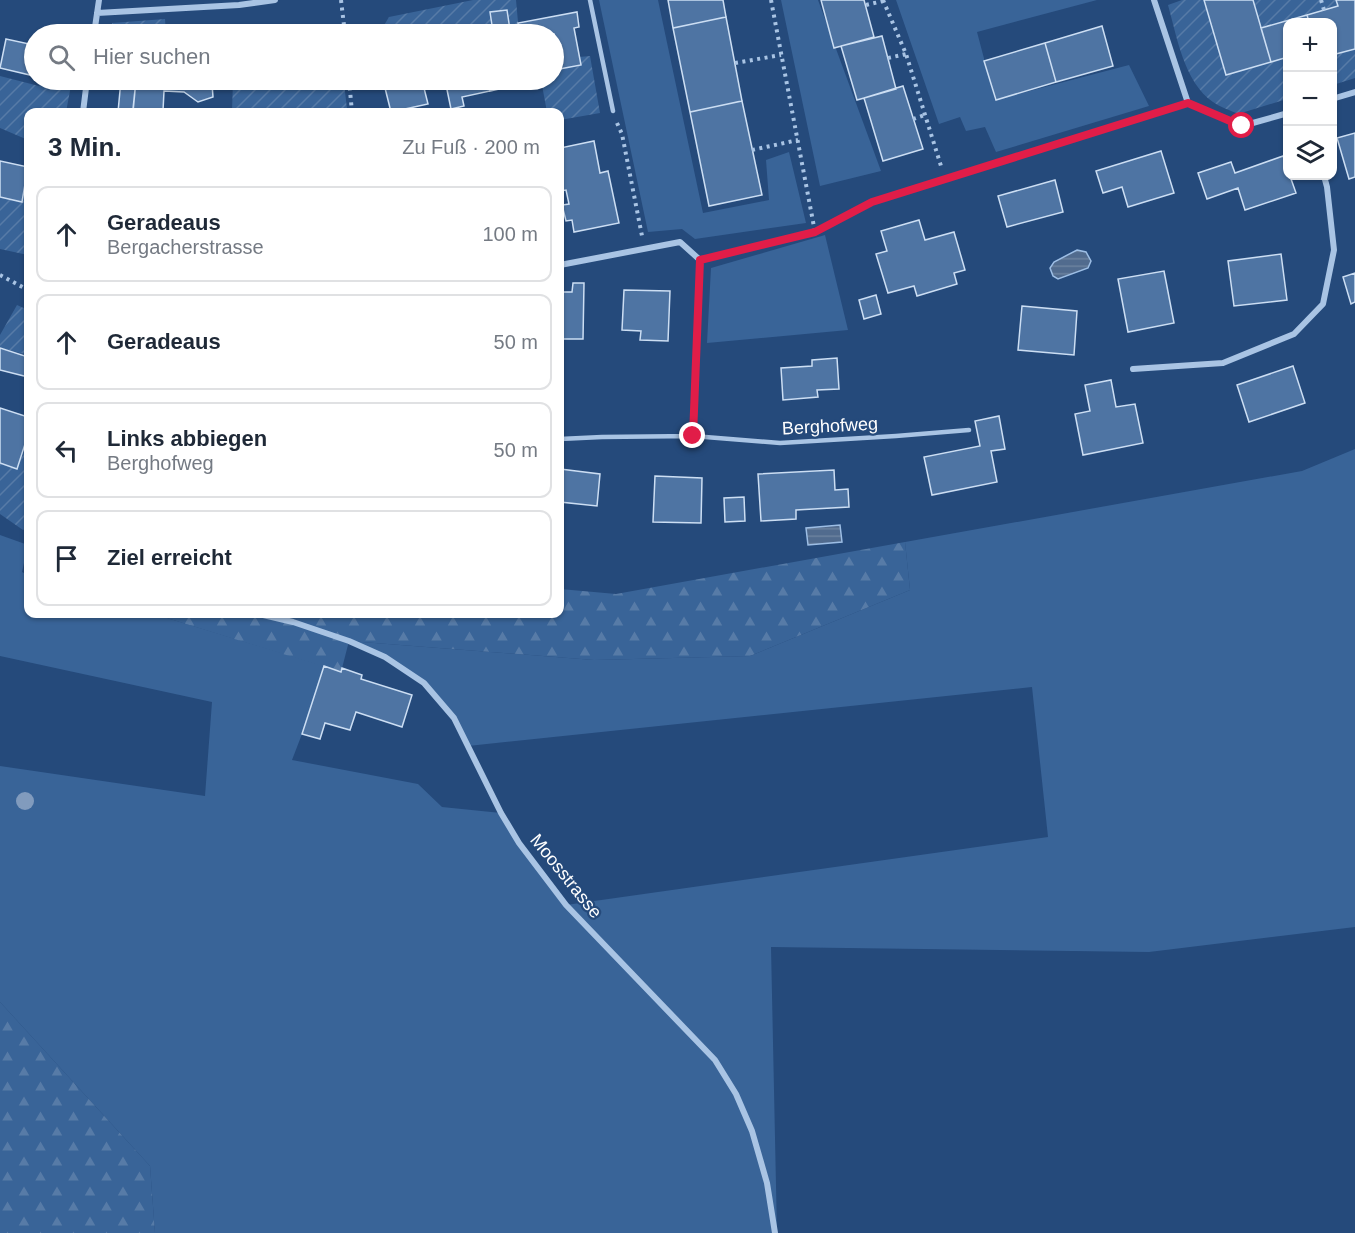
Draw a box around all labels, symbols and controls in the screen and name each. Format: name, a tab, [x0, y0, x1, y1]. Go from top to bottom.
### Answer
map controls	[1283, 18, 1337, 180]
button: +	[1283, 18, 1337, 72]
search box	[24, 24, 564, 90]
icon: search	[45, 41, 78, 74]
text: Hier suchen	[93, 44, 210, 69]
button: −	[1283, 72, 1337, 126]
route start	[1228, 112, 1254, 138]
button: layers	[1283, 126, 1337, 180]
text: 3 Min.	[48, 132, 122, 162]
text: Zu Fuß · 200 m	[402, 136, 540, 158]
text: Geradeaus	[107, 210, 221, 235]
icon: ahead	[50, 218, 83, 251]
text: 100 m	[482, 223, 538, 245]
text: Bergacherstrasse	[107, 236, 264, 258]
icon: ahead	[50, 326, 83, 359]
text: Geradeaus	[107, 329, 221, 354]
text: 50 m	[494, 331, 538, 353]
street label: Berghofweg	[782, 413, 878, 439]
route end	[679, 422, 705, 448]
text: Links abbiegen	[107, 426, 267, 451]
icon: left	[50, 434, 83, 467]
text: 50 m	[494, 439, 538, 461]
text: Berghofweg	[107, 452, 214, 474]
icon: arrive	[50, 542, 83, 575]
text: Ziel erreicht	[107, 545, 232, 570]
street label: Moosstrasse	[526, 830, 606, 922]

